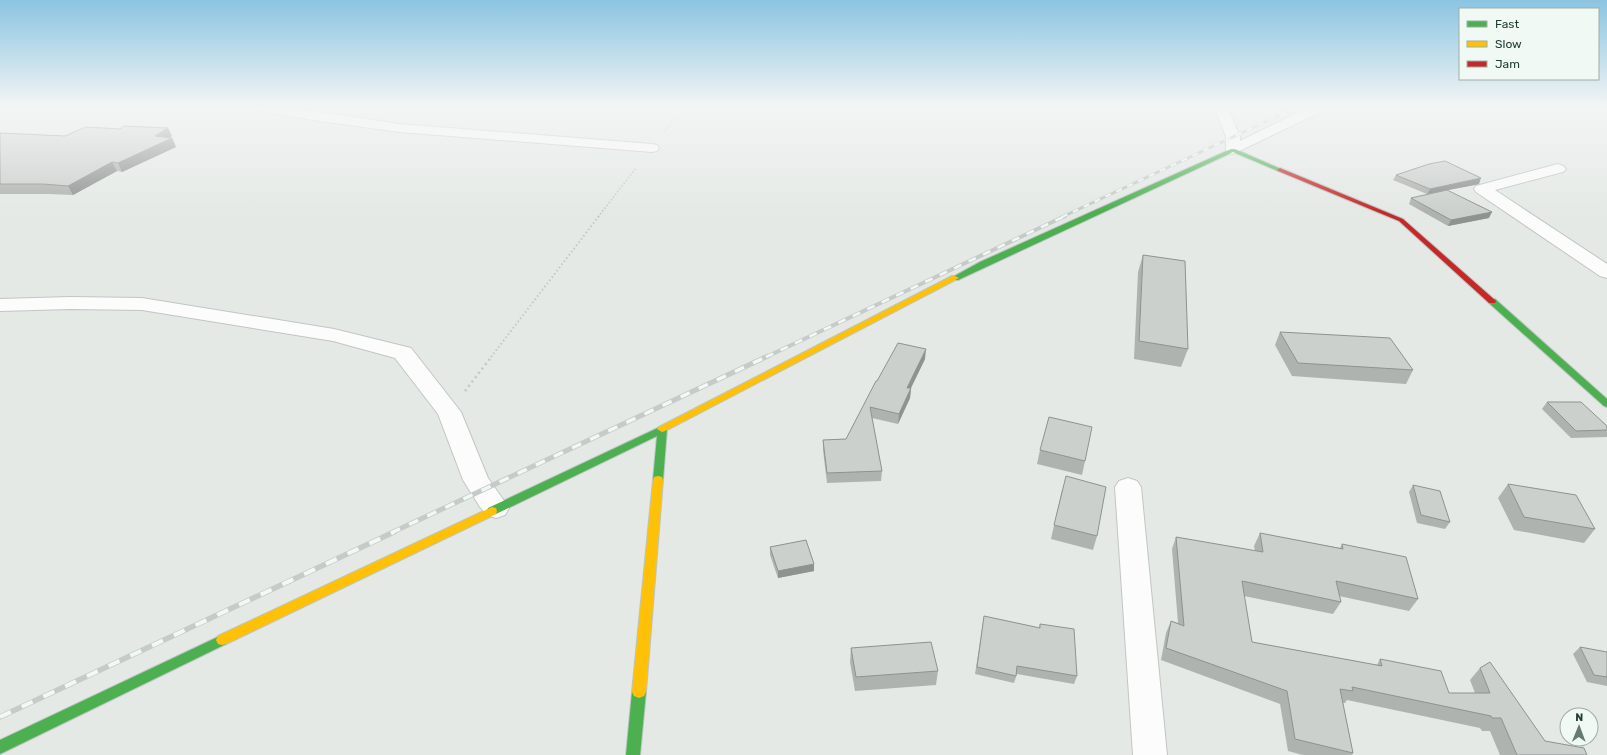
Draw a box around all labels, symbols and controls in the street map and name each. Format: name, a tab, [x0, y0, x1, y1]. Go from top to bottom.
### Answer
legend	[1459, 8, 1599, 80]
text: Fast	[1495, 17, 1519, 31]
text: Slow	[1495, 37, 1522, 51]
text: Jam	[1495, 57, 1520, 71]
north arrow	[1559, 707, 1599, 747]
text: N	[1575, 711, 1583, 724]

